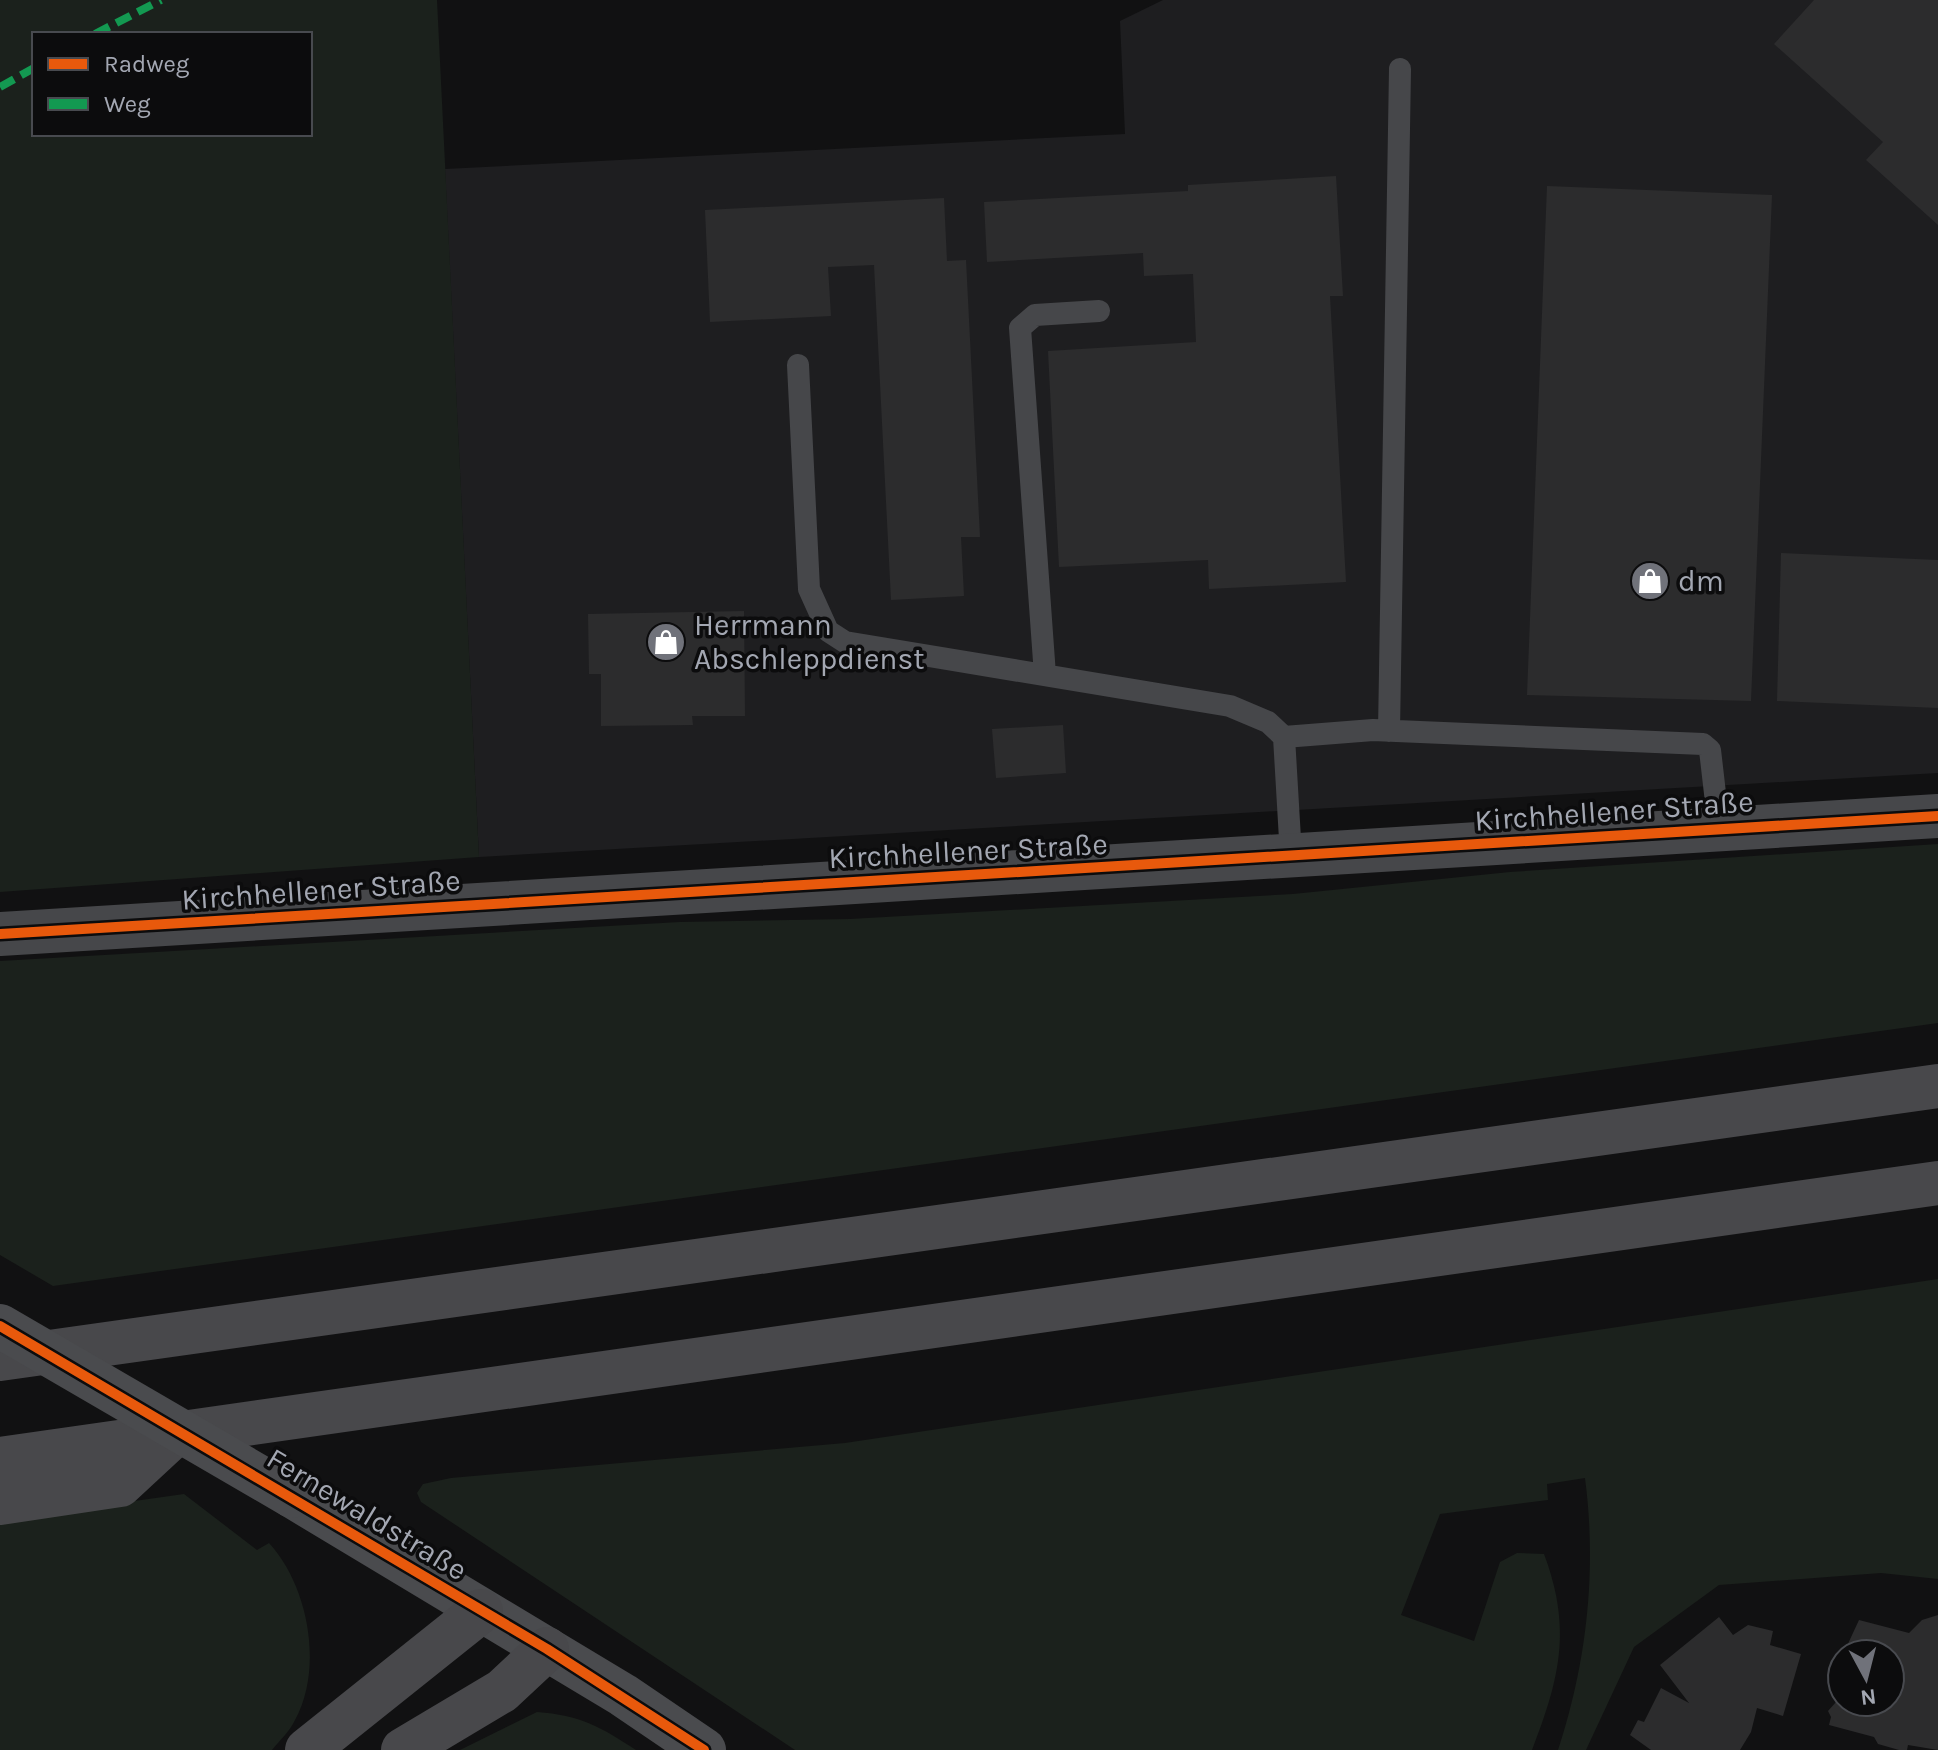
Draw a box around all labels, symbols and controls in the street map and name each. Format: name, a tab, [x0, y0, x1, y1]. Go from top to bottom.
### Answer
legend	[32, 32, 312, 136]
text: Radweg	[104, 50, 190, 78]
text: Weg	[104, 90, 151, 118]
shop icon: dm	[1629, 560, 1671, 602]
place label: dm	[1678, 563, 1724, 599]
place label: Herrmann Abschleppdienst	[694, 607, 925, 677]
shop icon: Herrmann Abschleppdienst	[645, 621, 687, 663]
street label: Kirchhellener Straße	[1473, 783, 1755, 839]
street label: Kirchhellener Straße	[828, 826, 1108, 876]
street label: Kirchhellener Straße	[180, 862, 462, 918]
street label: Fernewaldstraße	[260, 1440, 474, 1588]
north arrow	[1826, 1638, 1906, 1718]
text: N	[1859, 1683, 1878, 1711]

